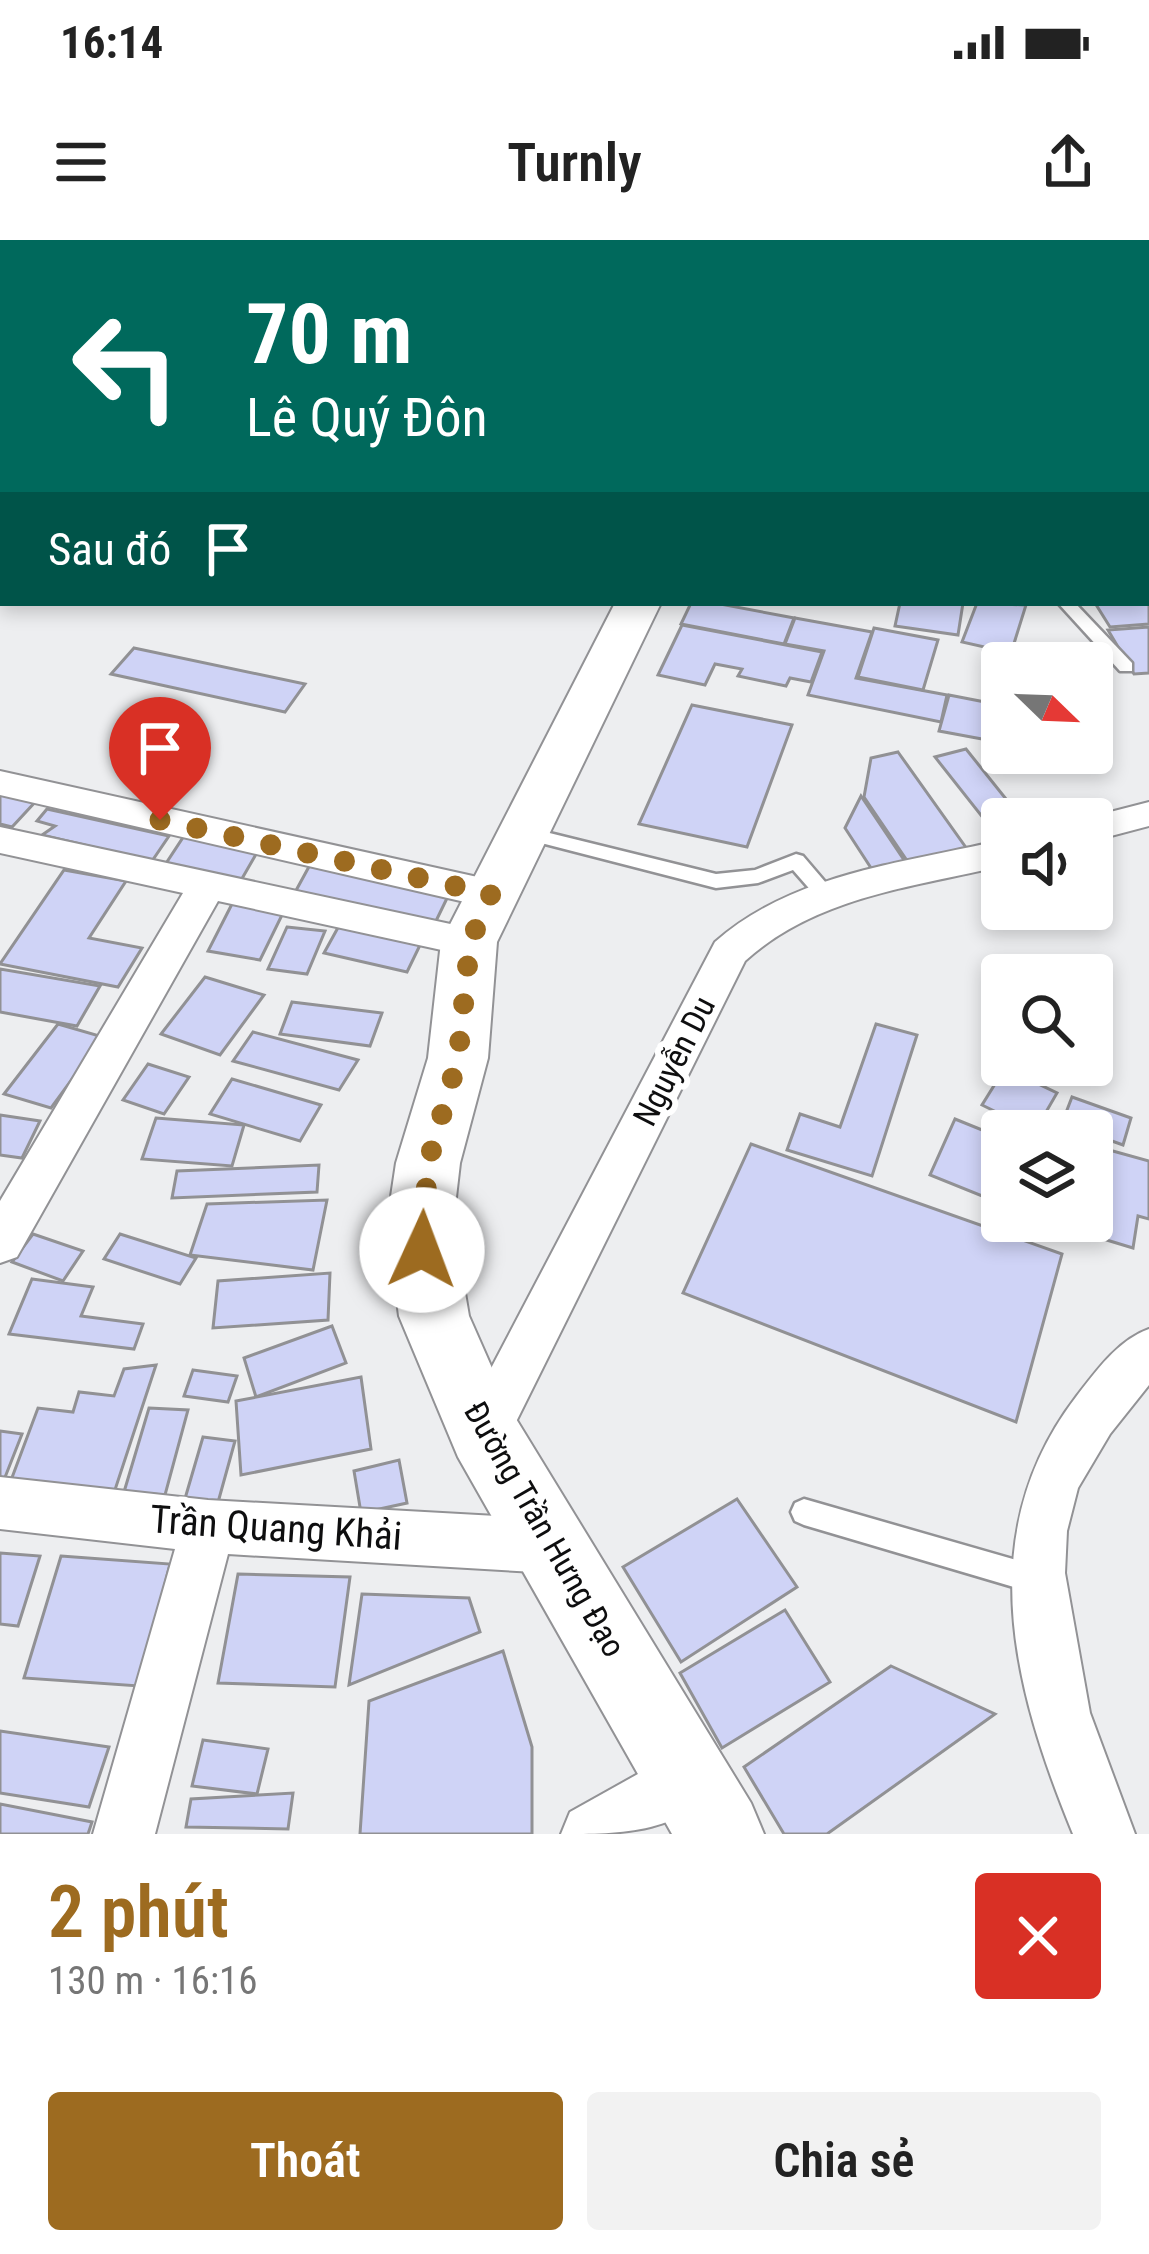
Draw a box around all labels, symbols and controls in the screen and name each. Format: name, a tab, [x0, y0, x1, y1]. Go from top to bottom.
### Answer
text: 16:14	[60, 16, 163, 69]
icon: menu	[48, 129, 114, 195]
icon: share	[1035, 129, 1101, 195]
text: Turnly	[507, 131, 642, 194]
text: 70 m	[246, 285, 413, 384]
icon: left	[48, 288, 204, 444]
text: Lê Quý Đôn	[246, 386, 488, 449]
icon: arrive	[195, 516, 261, 582]
text: Sau đó	[48, 523, 171, 576]
north arrow	[981, 642, 1113, 774]
map controls	[981, 642, 1113, 1242]
pin	[109, 697, 211, 820]
icon: arrive	[127, 715, 193, 781]
button: sound	[981, 798, 1113, 930]
button: search	[981, 954, 1113, 1086]
street label: Nguyễn Du	[625, 990, 723, 1132]
button: layers	[981, 1110, 1113, 1242]
position arrow	[359, 1187, 485, 1313]
street label: Đường Trần Hưng Đạo	[456, 1394, 634, 1664]
street label: Trần Quang Khải	[149, 1496, 403, 1560]
text: 2 phút	[48, 1870, 229, 1955]
button: close	[975, 1873, 1101, 1999]
text: 130 m · 16:16	[48, 1958, 258, 2004]
button: Thoát	[48, 2092, 563, 2230]
button: Chia sẻ	[587, 2092, 1101, 2230]

